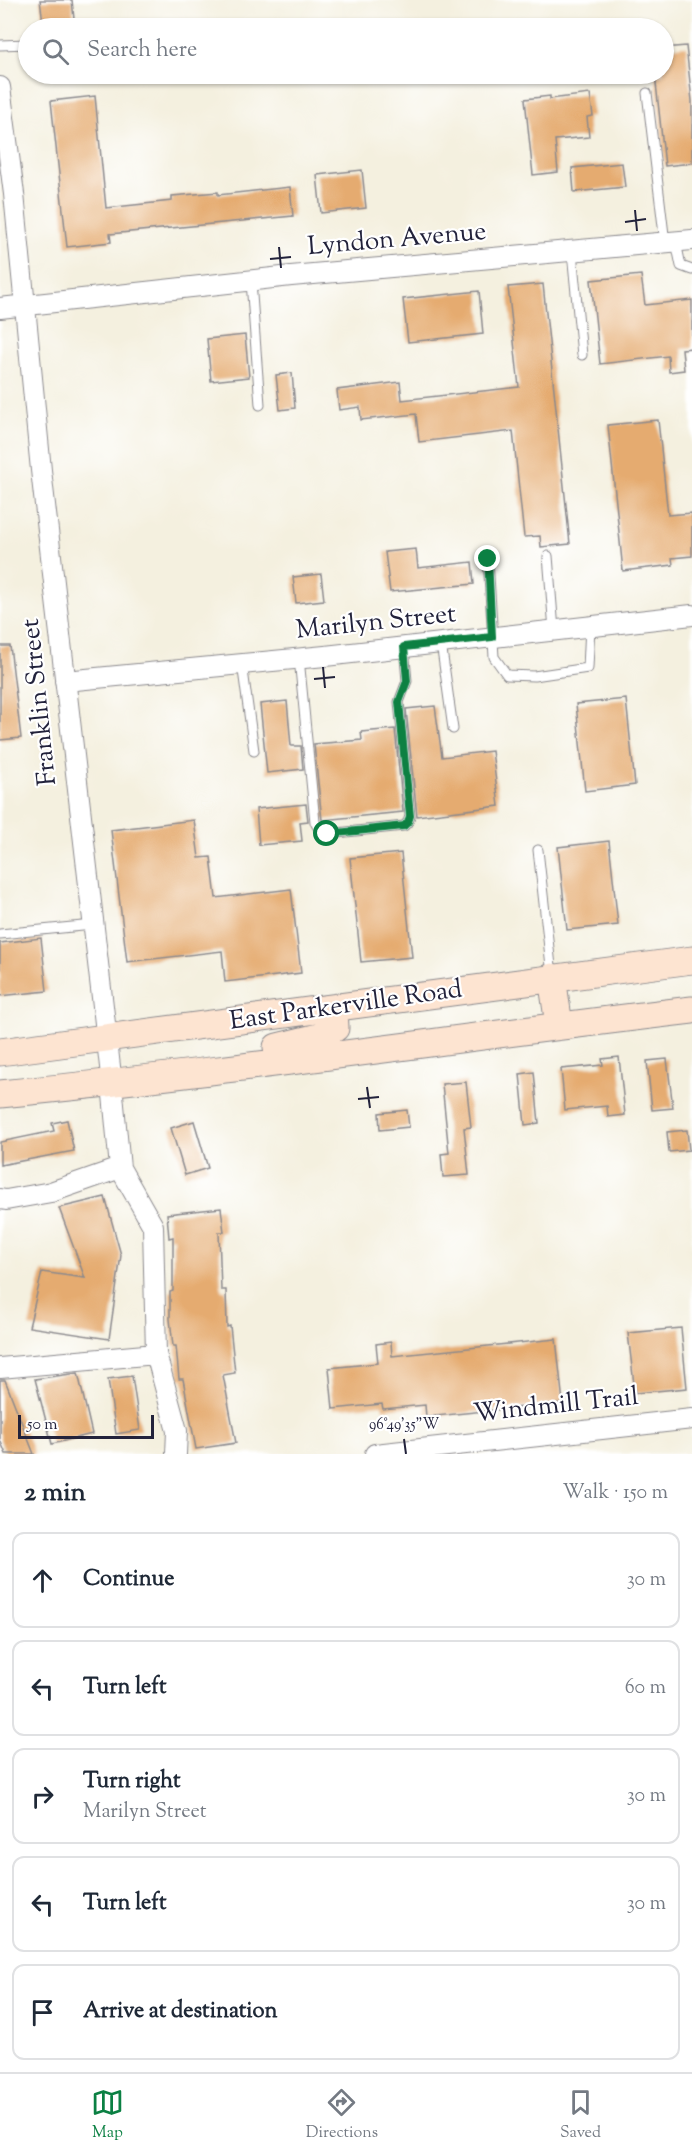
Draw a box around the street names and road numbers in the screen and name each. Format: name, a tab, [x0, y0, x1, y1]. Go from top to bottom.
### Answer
street label: Lyndon Avenue	[306, 214, 488, 266]
street label: Marilyn Street	[294, 596, 458, 650]
street label: Franklin Street	[13, 616, 67, 787]
street label: East Parkerville Road	[227, 971, 465, 1041]
street label: Windmill Trail	[472, 1379, 640, 1433]

